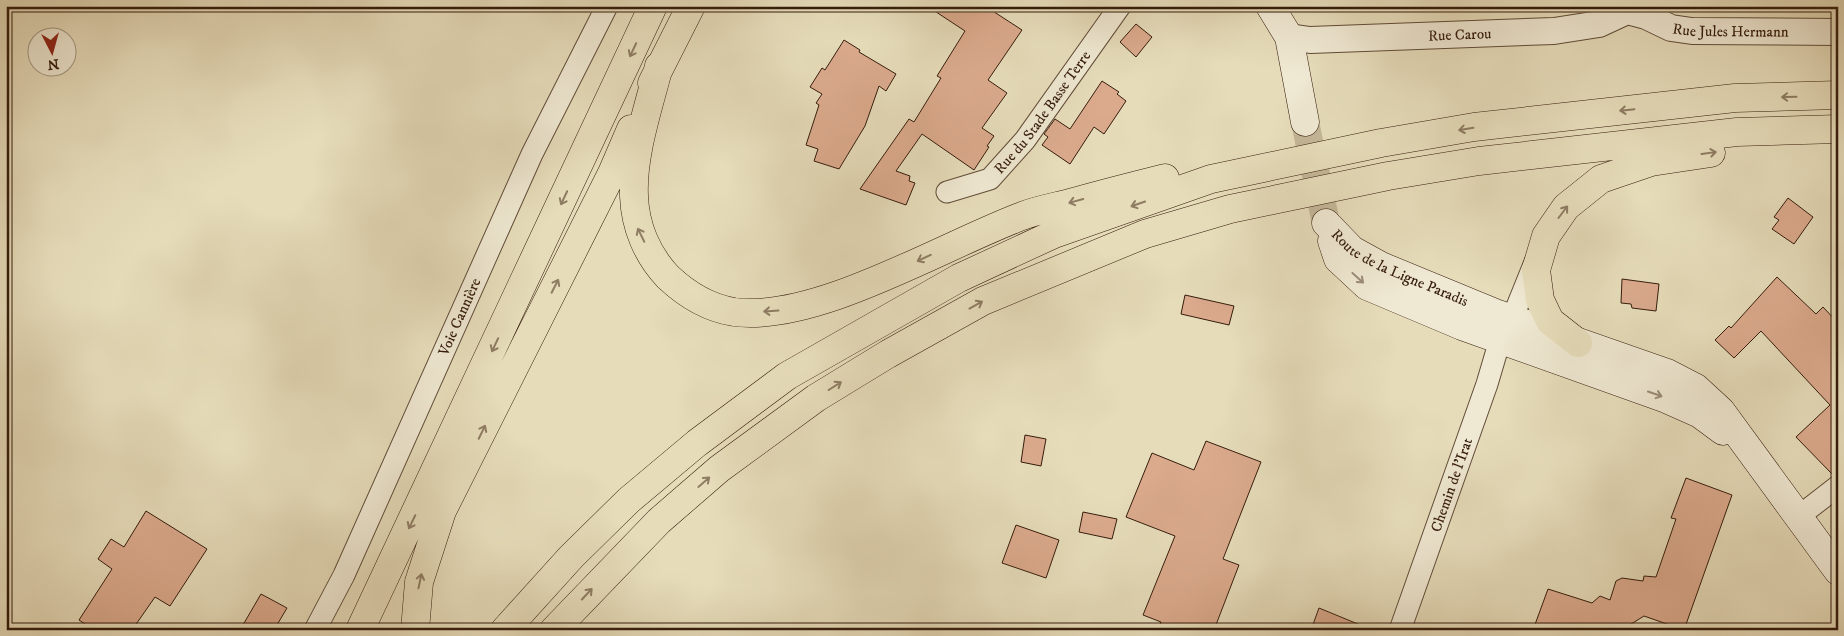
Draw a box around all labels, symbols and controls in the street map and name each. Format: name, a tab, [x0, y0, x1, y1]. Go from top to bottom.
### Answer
street label: Rue Jules Hermann	[1671, 19, 1789, 42]
street label: Rue Carou	[1428, 24, 1492, 46]
north arrow	[28, 28, 78, 78]
one-way arrow	[627, 43, 637, 58]
street label: Rue du Stade Basse Terre	[990, 47, 1095, 178]
text: N	[46, 54, 60, 74]
one-way arrow	[1781, 92, 1797, 101]
one-way arrow	[1620, 105, 1636, 115]
one-way arrow	[1458, 124, 1474, 134]
one-way arrow	[1701, 148, 1717, 158]
one-way arrow	[559, 190, 569, 205]
one-way arrow	[1068, 197, 1084, 206]
one-way arrow	[1130, 200, 1146, 209]
one-way arrow	[1557, 206, 1568, 219]
street label: Route de la Ligne Paradis	[1327, 225, 1471, 311]
one-way arrow	[636, 228, 646, 243]
one-way arrow	[917, 254, 932, 263]
one-way arrow	[1352, 272, 1365, 284]
street label: Voie Cannière	[434, 275, 485, 360]
one-way arrow	[550, 279, 560, 294]
one-way arrow	[968, 300, 983, 309]
one-way arrow	[763, 306, 779, 316]
one-way arrow	[490, 337, 500, 352]
one-way arrow	[828, 381, 842, 391]
one-way arrow	[1647, 390, 1663, 400]
one-way arrow	[477, 424, 487, 439]
street label: Chemin de l'Irat	[1426, 435, 1477, 535]
one-way arrow	[698, 476, 711, 488]
one-way arrow	[407, 514, 416, 529]
one-way arrow	[416, 574, 426, 590]
one-way arrow	[581, 588, 593, 600]

